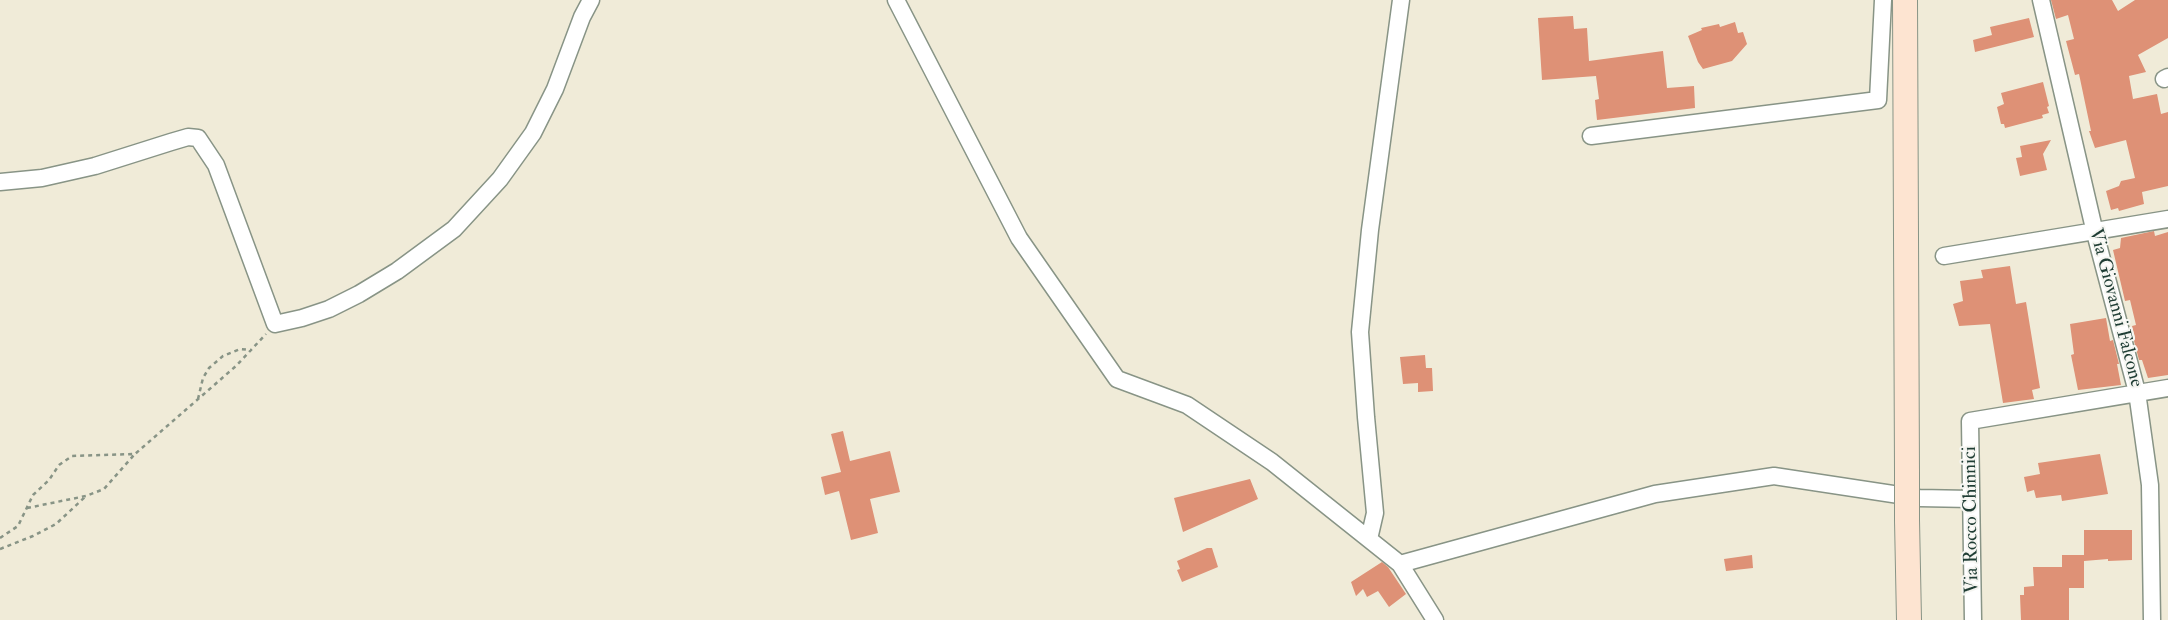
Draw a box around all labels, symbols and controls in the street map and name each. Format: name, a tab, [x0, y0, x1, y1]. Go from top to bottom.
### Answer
street label: Via Giovanni Falcone	[2083, 226, 2147, 390]
street label: Via Rocco Chinnici	[1959, 446, 1985, 594]

